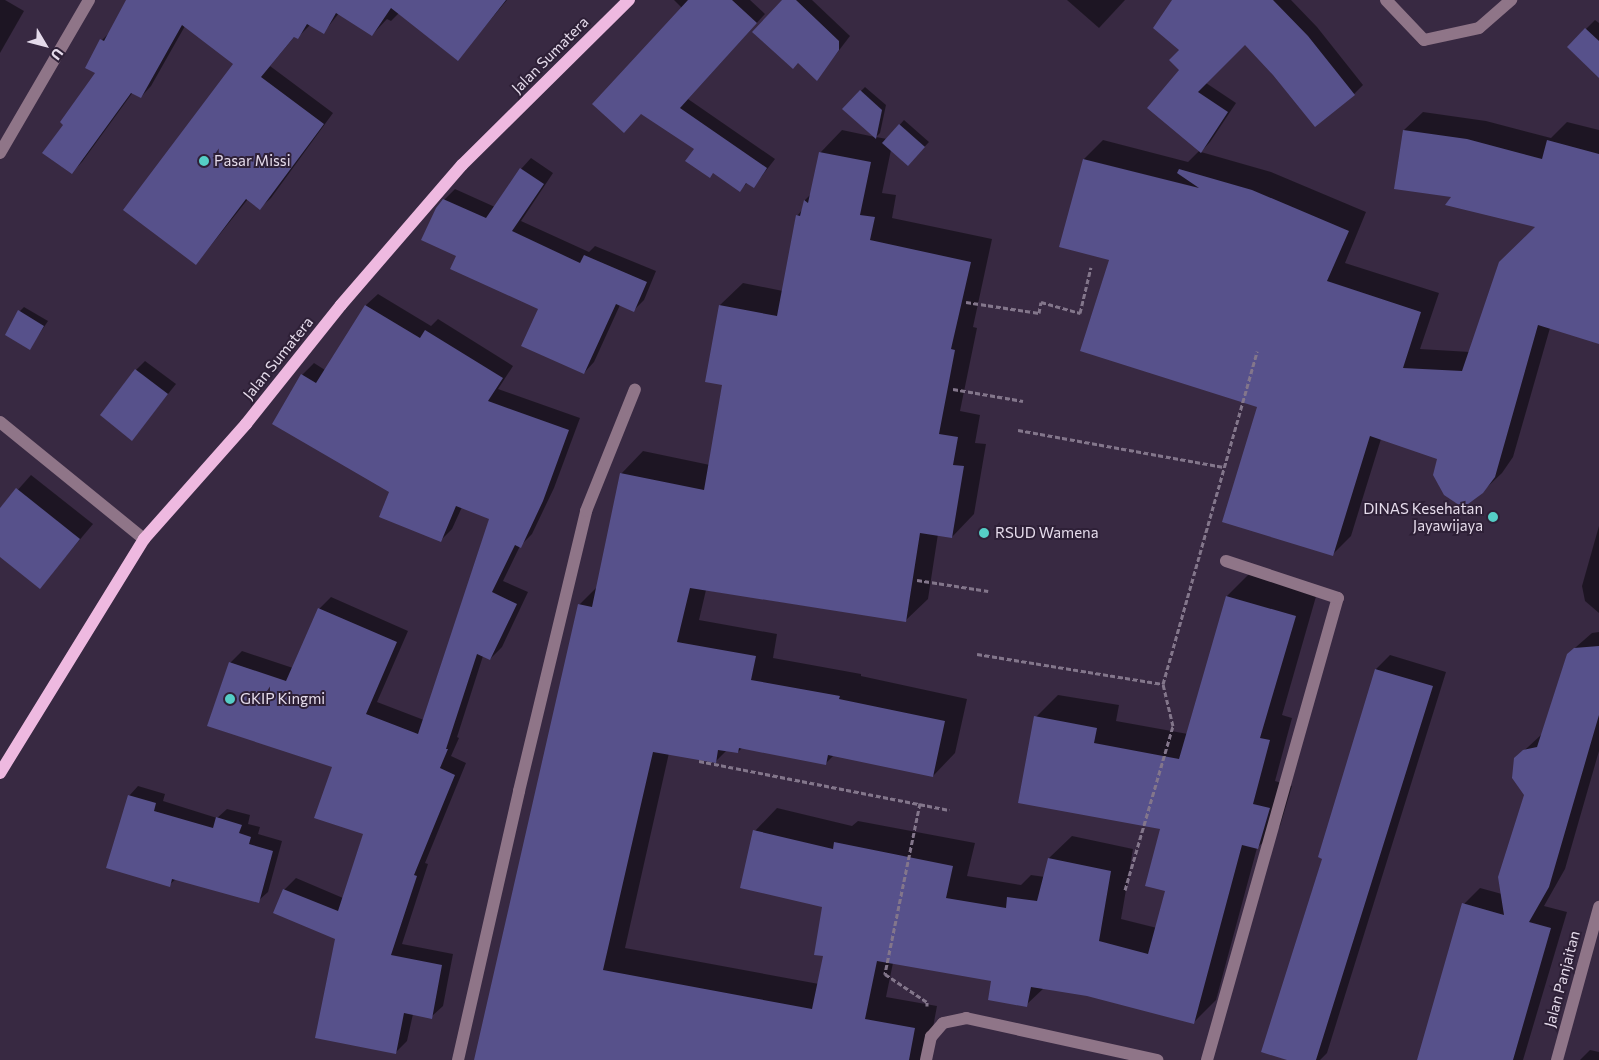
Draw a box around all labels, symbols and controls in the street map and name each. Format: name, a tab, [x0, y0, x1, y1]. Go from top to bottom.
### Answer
street label: Jalan Sumatera	[508, 13, 592, 97]
north arrow	[20, 20, 70, 70]
text: U	[48, 45, 67, 64]
place label: Pasar Missi	[214, 152, 290, 170]
marker: Pasar Missi	[198, 155, 210, 167]
street label: Jalan Sumatera	[239, 313, 317, 403]
place label: DINAS Kesehatan Jayawijaya	[1363, 499, 1483, 534]
marker: DINAS Kesehatan Jayawijaya	[1487, 511, 1499, 523]
place label: RSUD Wamena	[995, 524, 1099, 542]
marker: RSUD Wamena	[977, 526, 991, 540]
place label: GKIP Kingmi	[240, 690, 325, 708]
marker: GKIP Kingmi	[224, 693, 236, 705]
street label: Jalan Panjaitan	[1540, 929, 1584, 1029]

